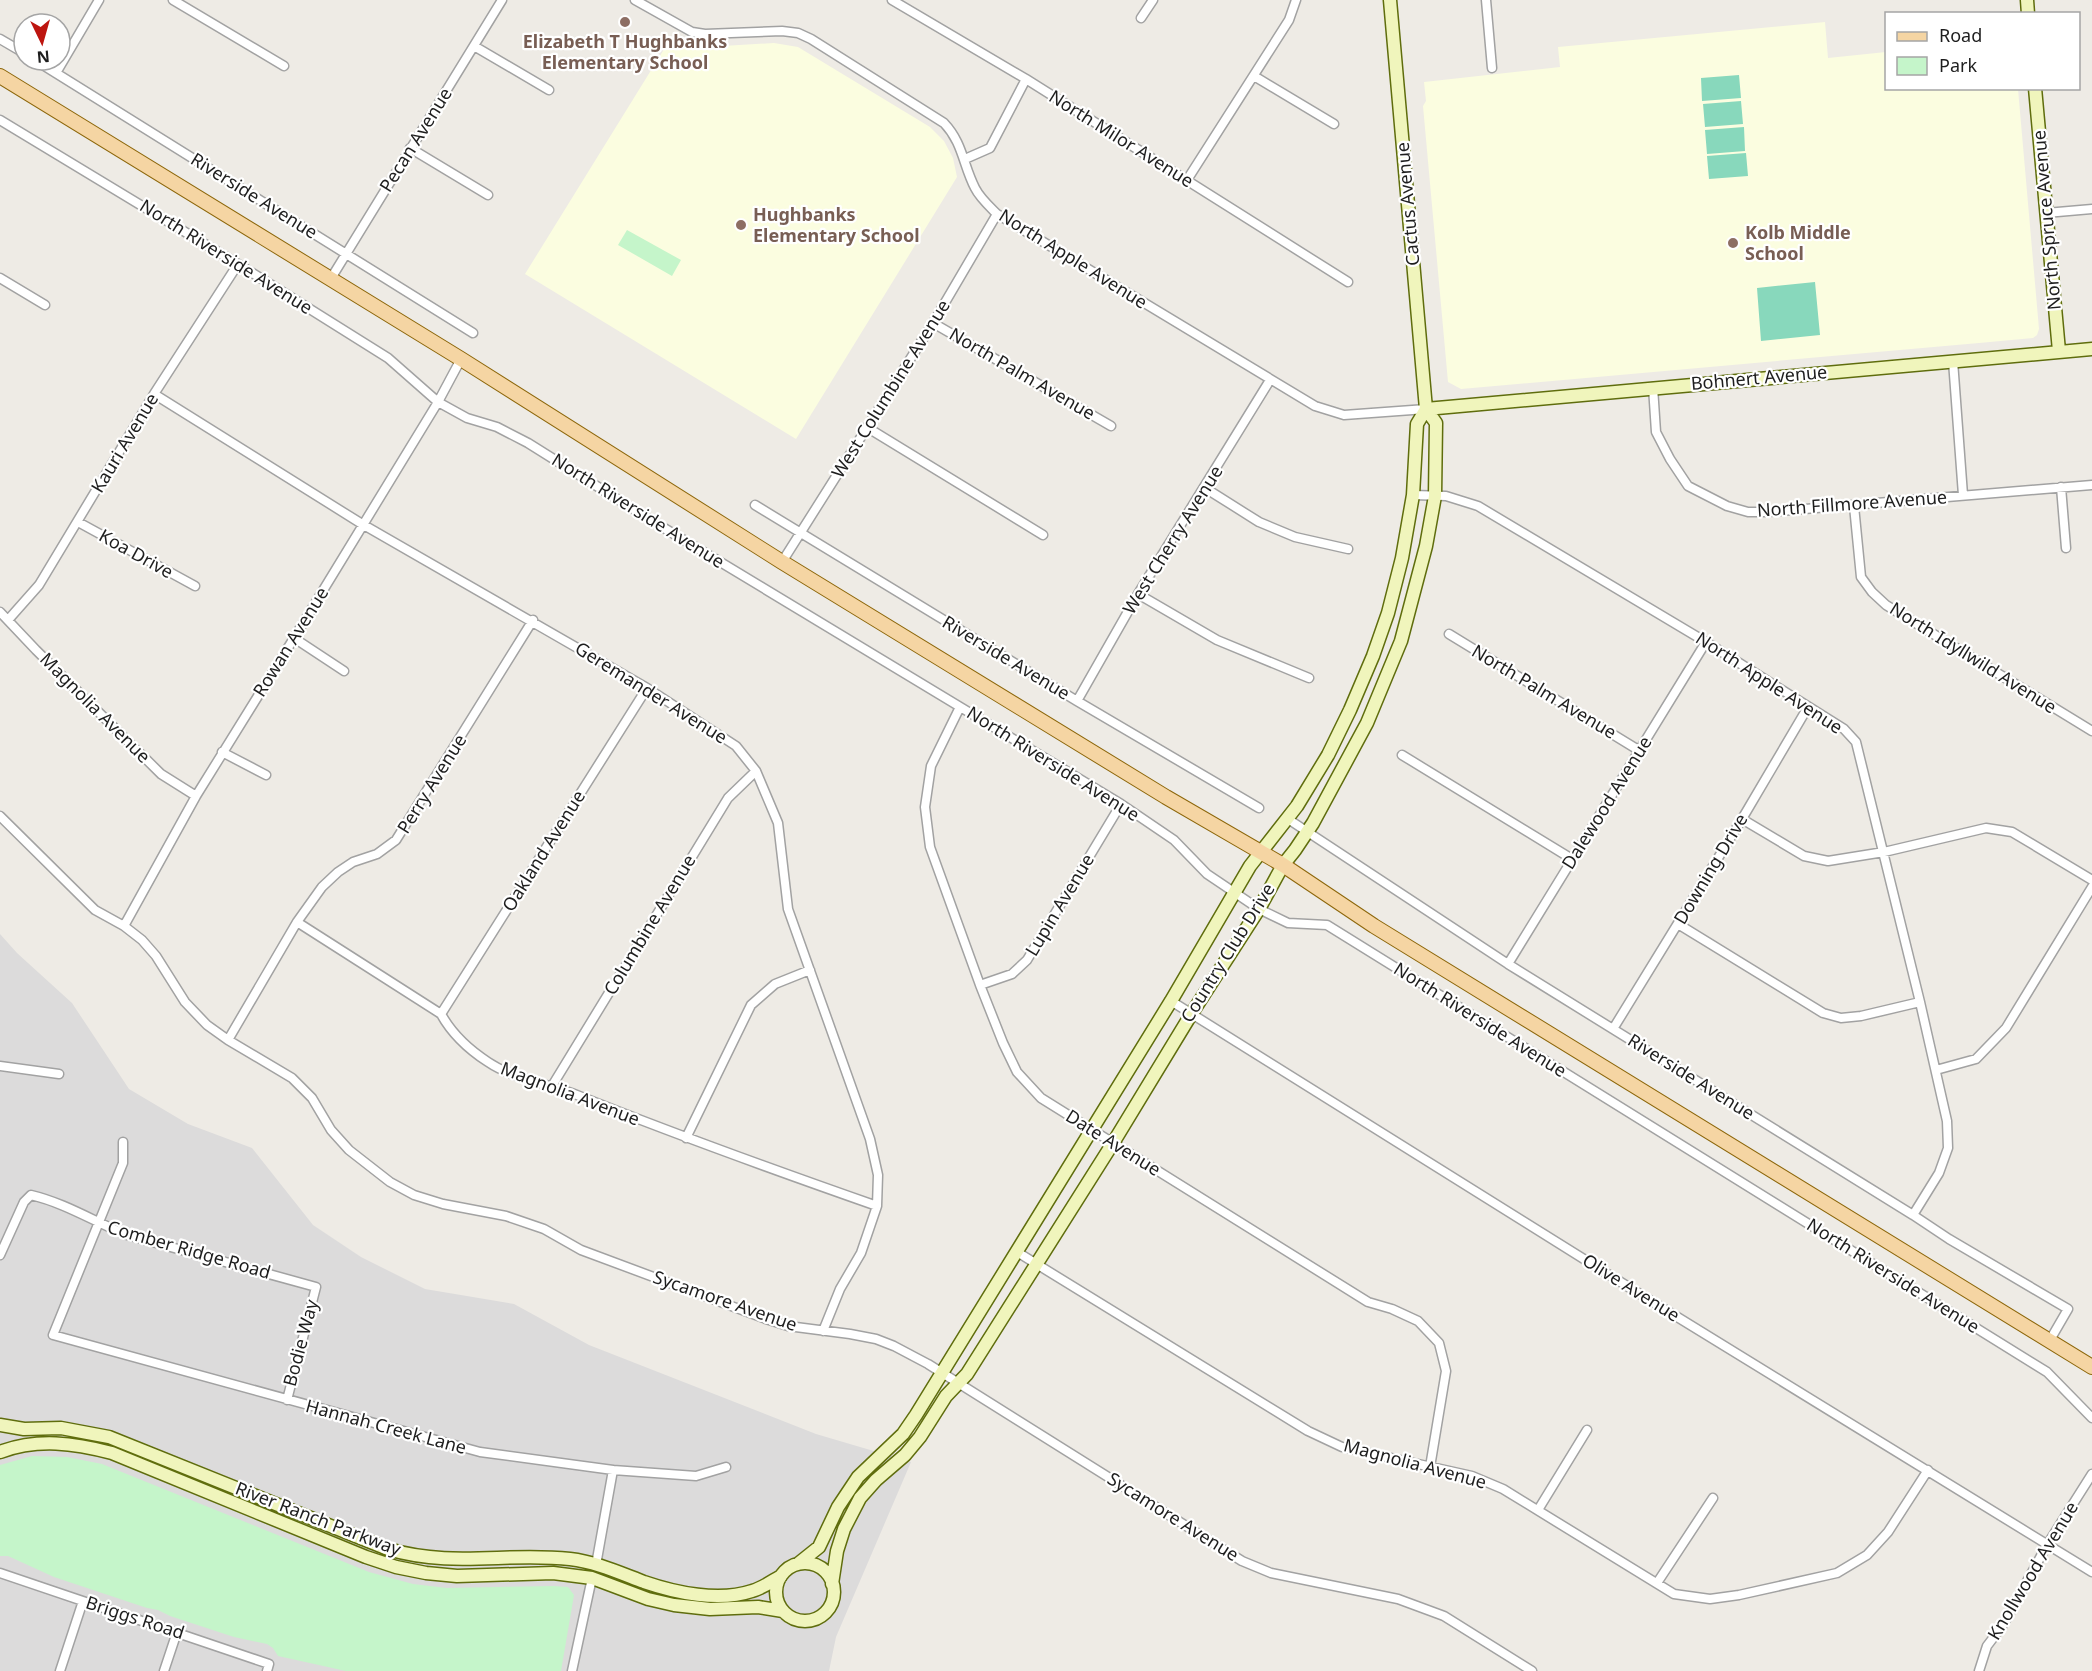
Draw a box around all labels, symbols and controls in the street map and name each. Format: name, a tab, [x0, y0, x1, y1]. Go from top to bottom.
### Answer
north arrow	[12, 12, 72, 72]
legend	[1885, 12, 2080, 90]
marker: Elizabeth T Hughbanks Elementary School	[618, 15, 632, 29]
text: Road	[1939, 23, 1982, 47]
place label: Elizabeth T Hughbanks Elementary School	[523, 29, 727, 74]
text: N	[36, 45, 51, 68]
text: Park	[1939, 53, 1977, 77]
street label: Pecan Avenue	[374, 83, 457, 196]
street label: North Milor Avenue	[1045, 84, 1198, 192]
street label: North Spruce Avenue	[2026, 129, 2066, 311]
street label: Cactus Avenue	[1390, 141, 1424, 267]
street label: Riverside Avenue	[187, 147, 322, 244]
street label: North Riverside Avenue	[136, 193, 317, 319]
place label: Hughbanks Elementary School	[753, 202, 920, 247]
street label: North Apple Avenue	[995, 203, 1152, 314]
marker: Hughbanks Elementary School	[734, 218, 748, 232]
place label: Kolb Middle School	[1745, 220, 1851, 265]
marker: Kolb Middle School	[1726, 236, 1740, 250]
street label: West Columbine Avenue	[825, 295, 955, 482]
street label: North Palm Avenue	[945, 322, 1100, 425]
street label: Bohnert Avenue	[1690, 359, 1828, 395]
street label: Kauri Avenue	[85, 388, 163, 497]
street label: North Riverside Avenue	[548, 447, 729, 573]
street label: West Cherry Avenue	[1117, 461, 1228, 618]
street label: North Fillmore Avenue	[1756, 484, 1948, 522]
street label: Koa Drive	[95, 523, 178, 583]
street label: Rowan Avenue	[247, 582, 333, 701]
street label: North Idyllwild Avenue	[1886, 596, 2061, 718]
street label: Riverside Avenue	[938, 610, 1075, 705]
street label: North Apple Avenue	[1691, 626, 1848, 739]
street label: Geremander Avenue	[571, 636, 732, 749]
street label: North Palm Avenue	[1468, 638, 1621, 744]
street label: Magnolia Avenue	[35, 647, 156, 768]
street label: North Riverside Avenue	[963, 700, 1144, 826]
street label: Perry Avenue	[391, 729, 471, 838]
street label: Dalewood Avenue	[1556, 731, 1657, 874]
street label: Oakland Avenue	[496, 785, 590, 916]
street label: Downing Drive	[1668, 809, 1753, 928]
street label: Lupin Avenue	[1019, 849, 1099, 960]
street label: Columbine Avenue	[598, 850, 701, 999]
street label: Country Club Drive	[1175, 878, 1280, 1027]
street label: North Riverside Avenue	[1390, 956, 1571, 1082]
street label: Riverside Avenue	[1624, 1028, 1759, 1125]
street label: Magnolia Avenue	[498, 1056, 643, 1131]
street label: Date Avenue	[1061, 1103, 1166, 1181]
street label: North Riverside Avenue	[1803, 1212, 1984, 1338]
street label: Comber Ridge Road	[105, 1214, 274, 1284]
street label: Olive Avenue	[1578, 1248, 1685, 1327]
street label: Sycamore Avenue	[650, 1264, 800, 1336]
street label: Bodie Way	[277, 1296, 323, 1389]
street label: Hannah Creek Lane	[303, 1393, 469, 1459]
street label: Magnolia Avenue	[1341, 1432, 1489, 1494]
street label: Sycamore Avenue	[1103, 1466, 1244, 1566]
street label: River Ranch Parkway	[232, 1475, 405, 1561]
street label: Knollwood Avenue	[1981, 1497, 2083, 1644]
street label: Briggs Road	[83, 1590, 188, 1644]

